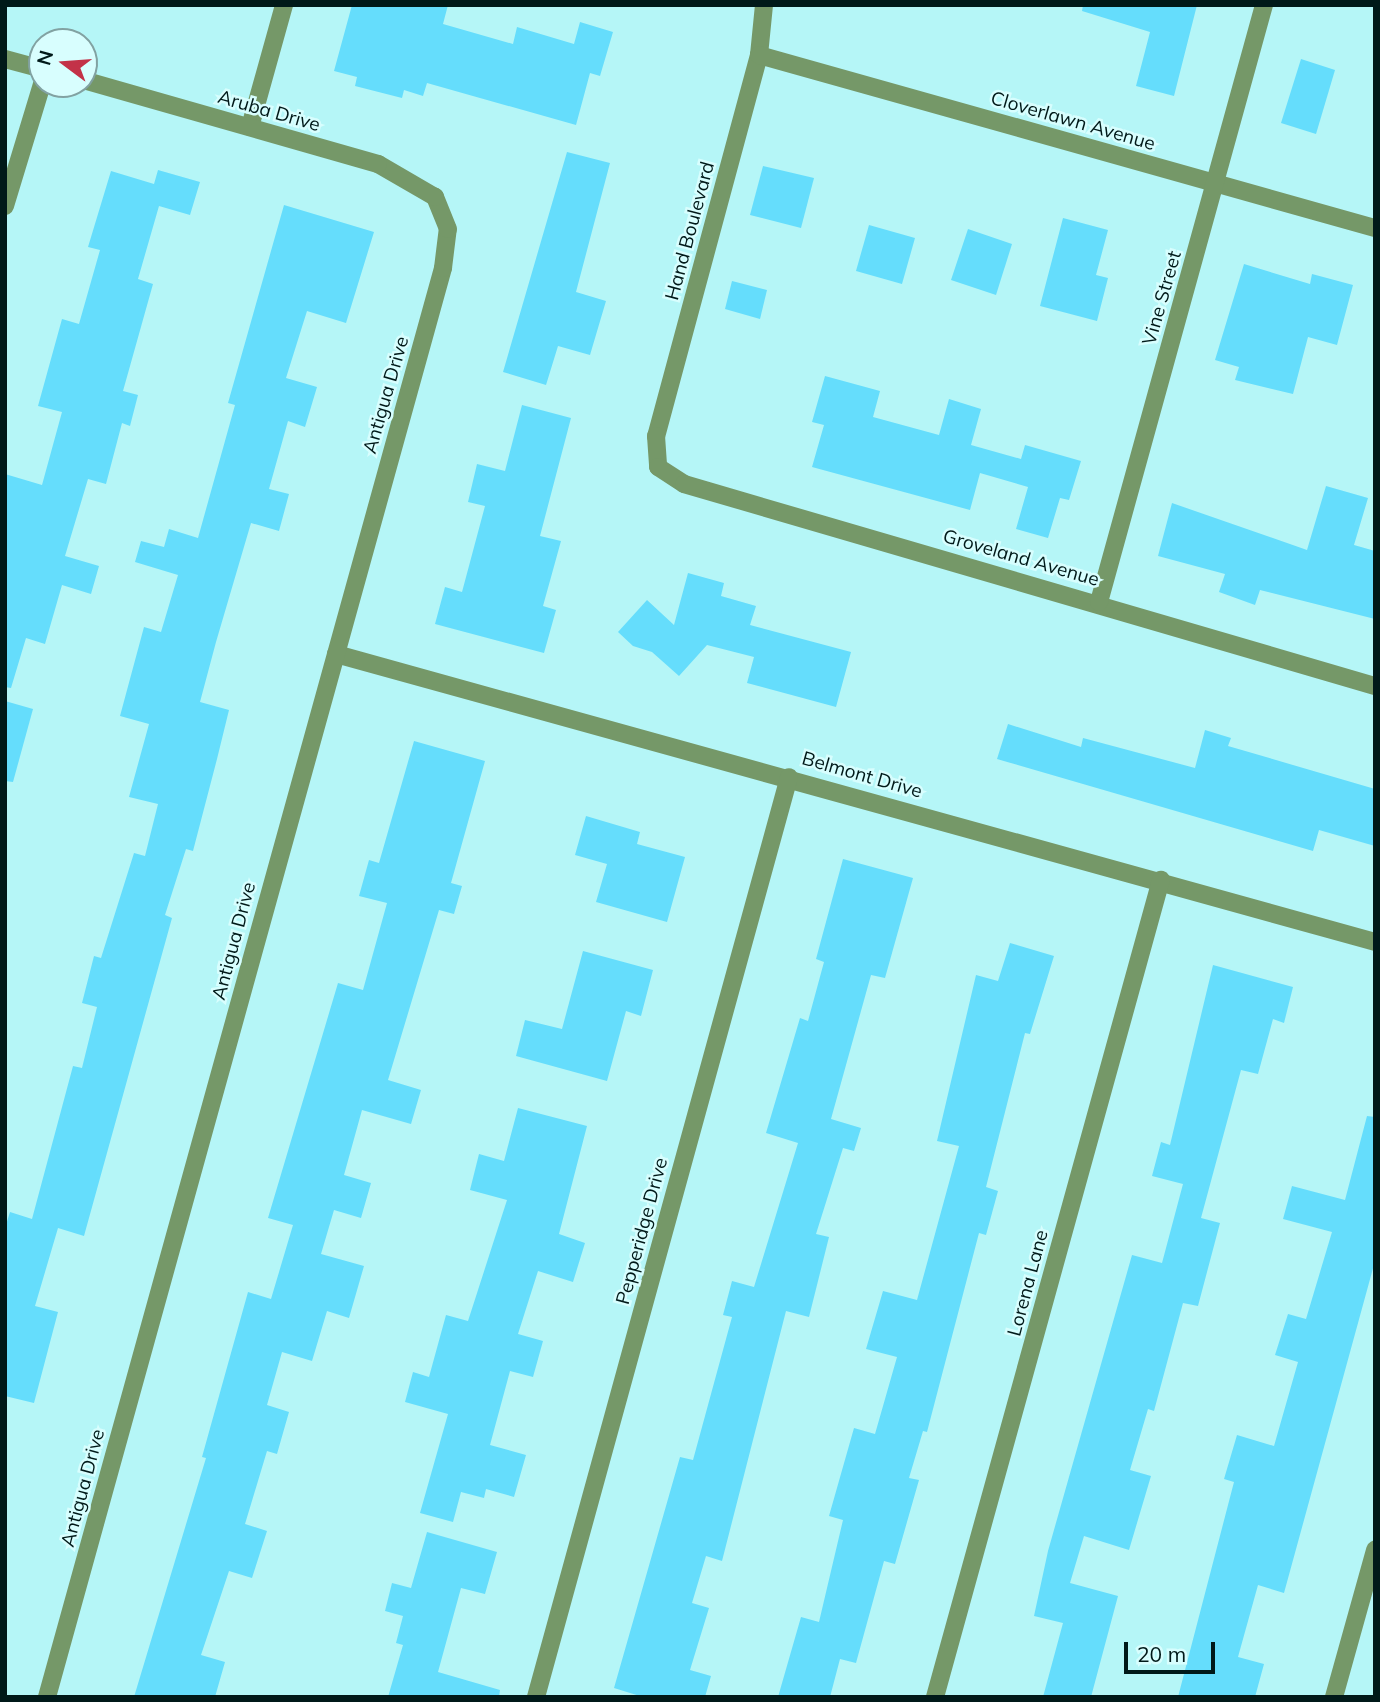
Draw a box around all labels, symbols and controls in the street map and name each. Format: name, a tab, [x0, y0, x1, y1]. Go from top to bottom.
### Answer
north arrow	[28, 28, 98, 98]
text: N	[31, 48, 58, 68]
street label: Aruba Drive	[215, 86, 323, 136]
street label: Cloverlawn Avenue	[988, 87, 1158, 155]
street label: Hand Boulevard	[661, 159, 719, 303]
street label: Vine Street	[1138, 248, 1186, 348]
street label: Antigua Drive	[358, 334, 414, 456]
street label: Groveland Avenue	[940, 525, 1102, 591]
street label: Belmont Drive	[799, 747, 925, 803]
street label: Antigua Drive	[207, 880, 261, 1002]
street label: Pepperidge Drive	[611, 1155, 673, 1307]
street label: Lorena Lane	[1003, 1227, 1053, 1339]
street label: Antigua Drive	[56, 1427, 110, 1549]
scale bar	[1128, 1628, 1219, 1672]
text: 20 m	[1137, 1641, 1186, 1667]

